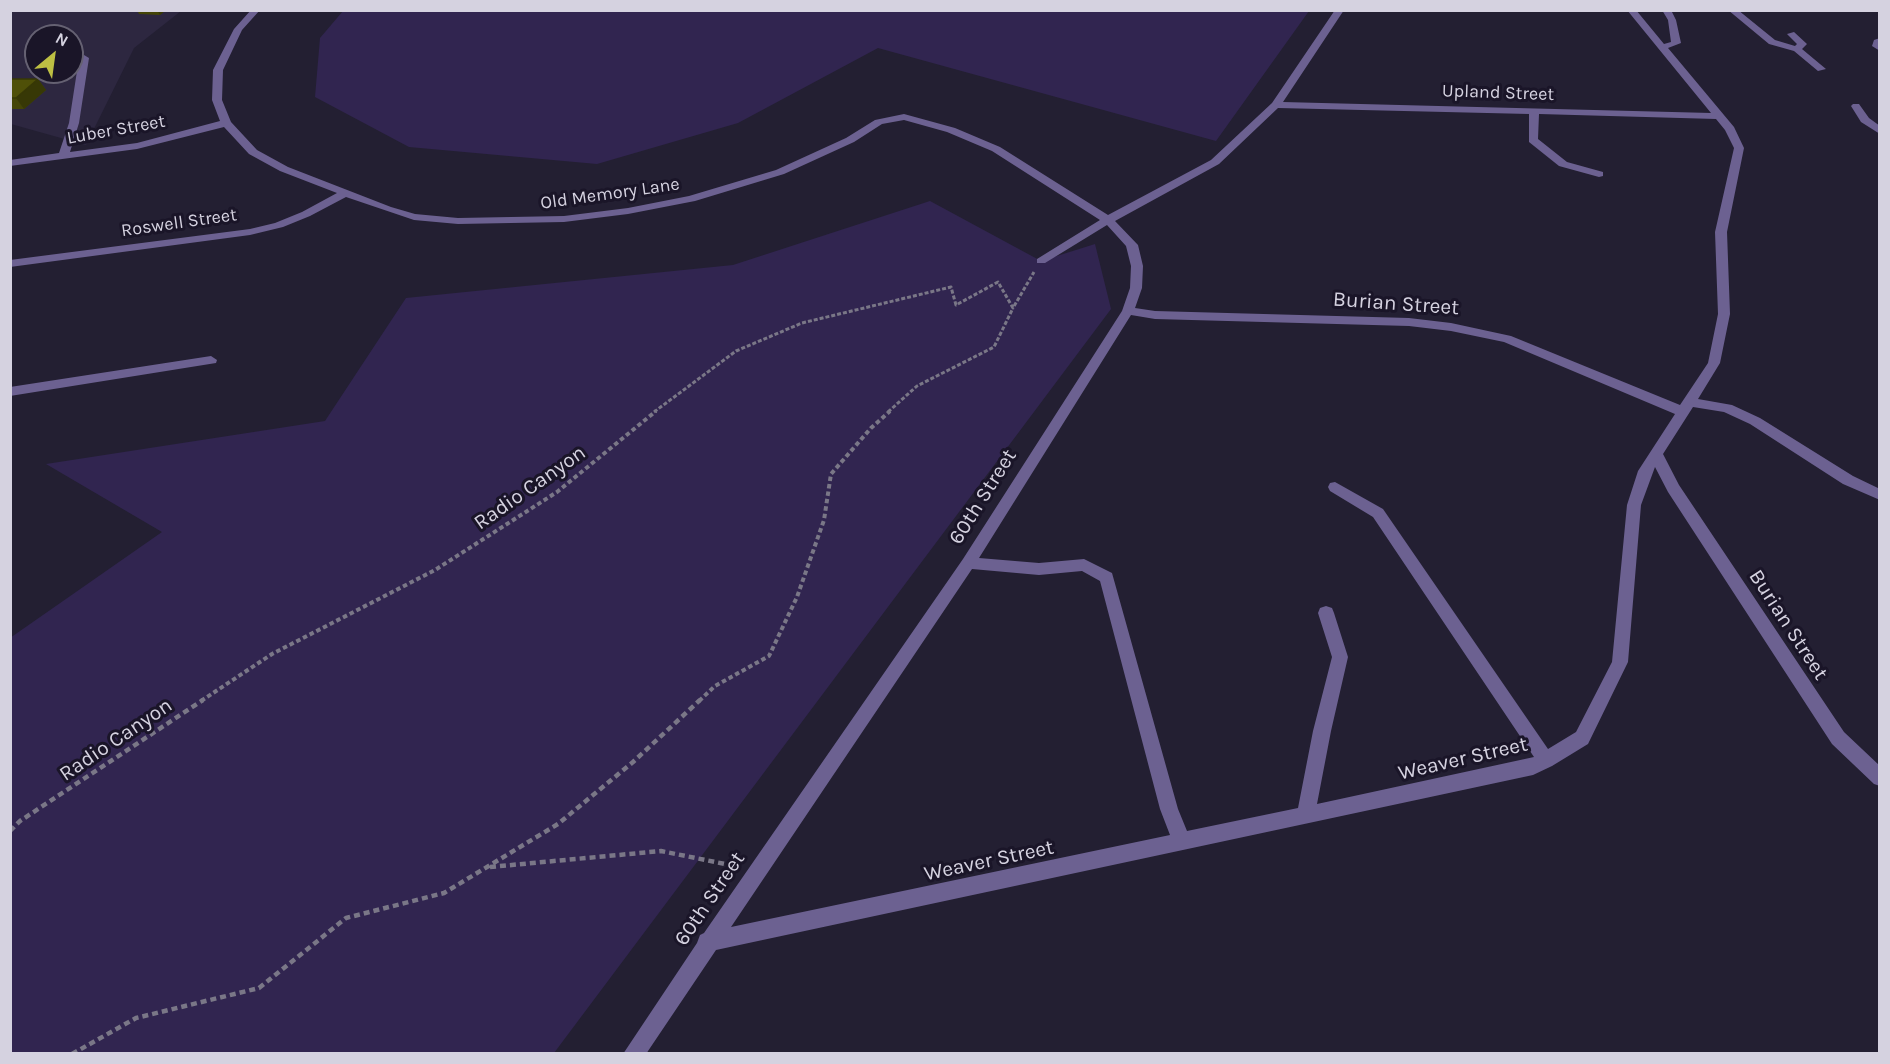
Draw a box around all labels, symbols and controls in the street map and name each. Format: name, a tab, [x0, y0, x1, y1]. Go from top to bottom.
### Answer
north arrow	[24, 24, 84, 84]
text: N	[52, 28, 72, 51]
street label: Upland Street	[1441, 80, 1555, 106]
street label: Luber Street	[65, 111, 167, 149]
street label: Old Memory Lane	[539, 174, 681, 214]
street label: Roswell Street	[120, 204, 238, 242]
street label: Burian Street	[1332, 287, 1460, 321]
street label: Radio Canyon	[469, 440, 591, 536]
street label: 60th Street	[944, 445, 1022, 549]
street label: Burian Street	[1743, 565, 1833, 685]
street label: Radio Canyon	[55, 693, 177, 787]
street label: Weaver Street	[1396, 732, 1530, 786]
street label: Weaver Street	[922, 835, 1056, 887]
street label: 60th Street	[669, 847, 751, 951]

